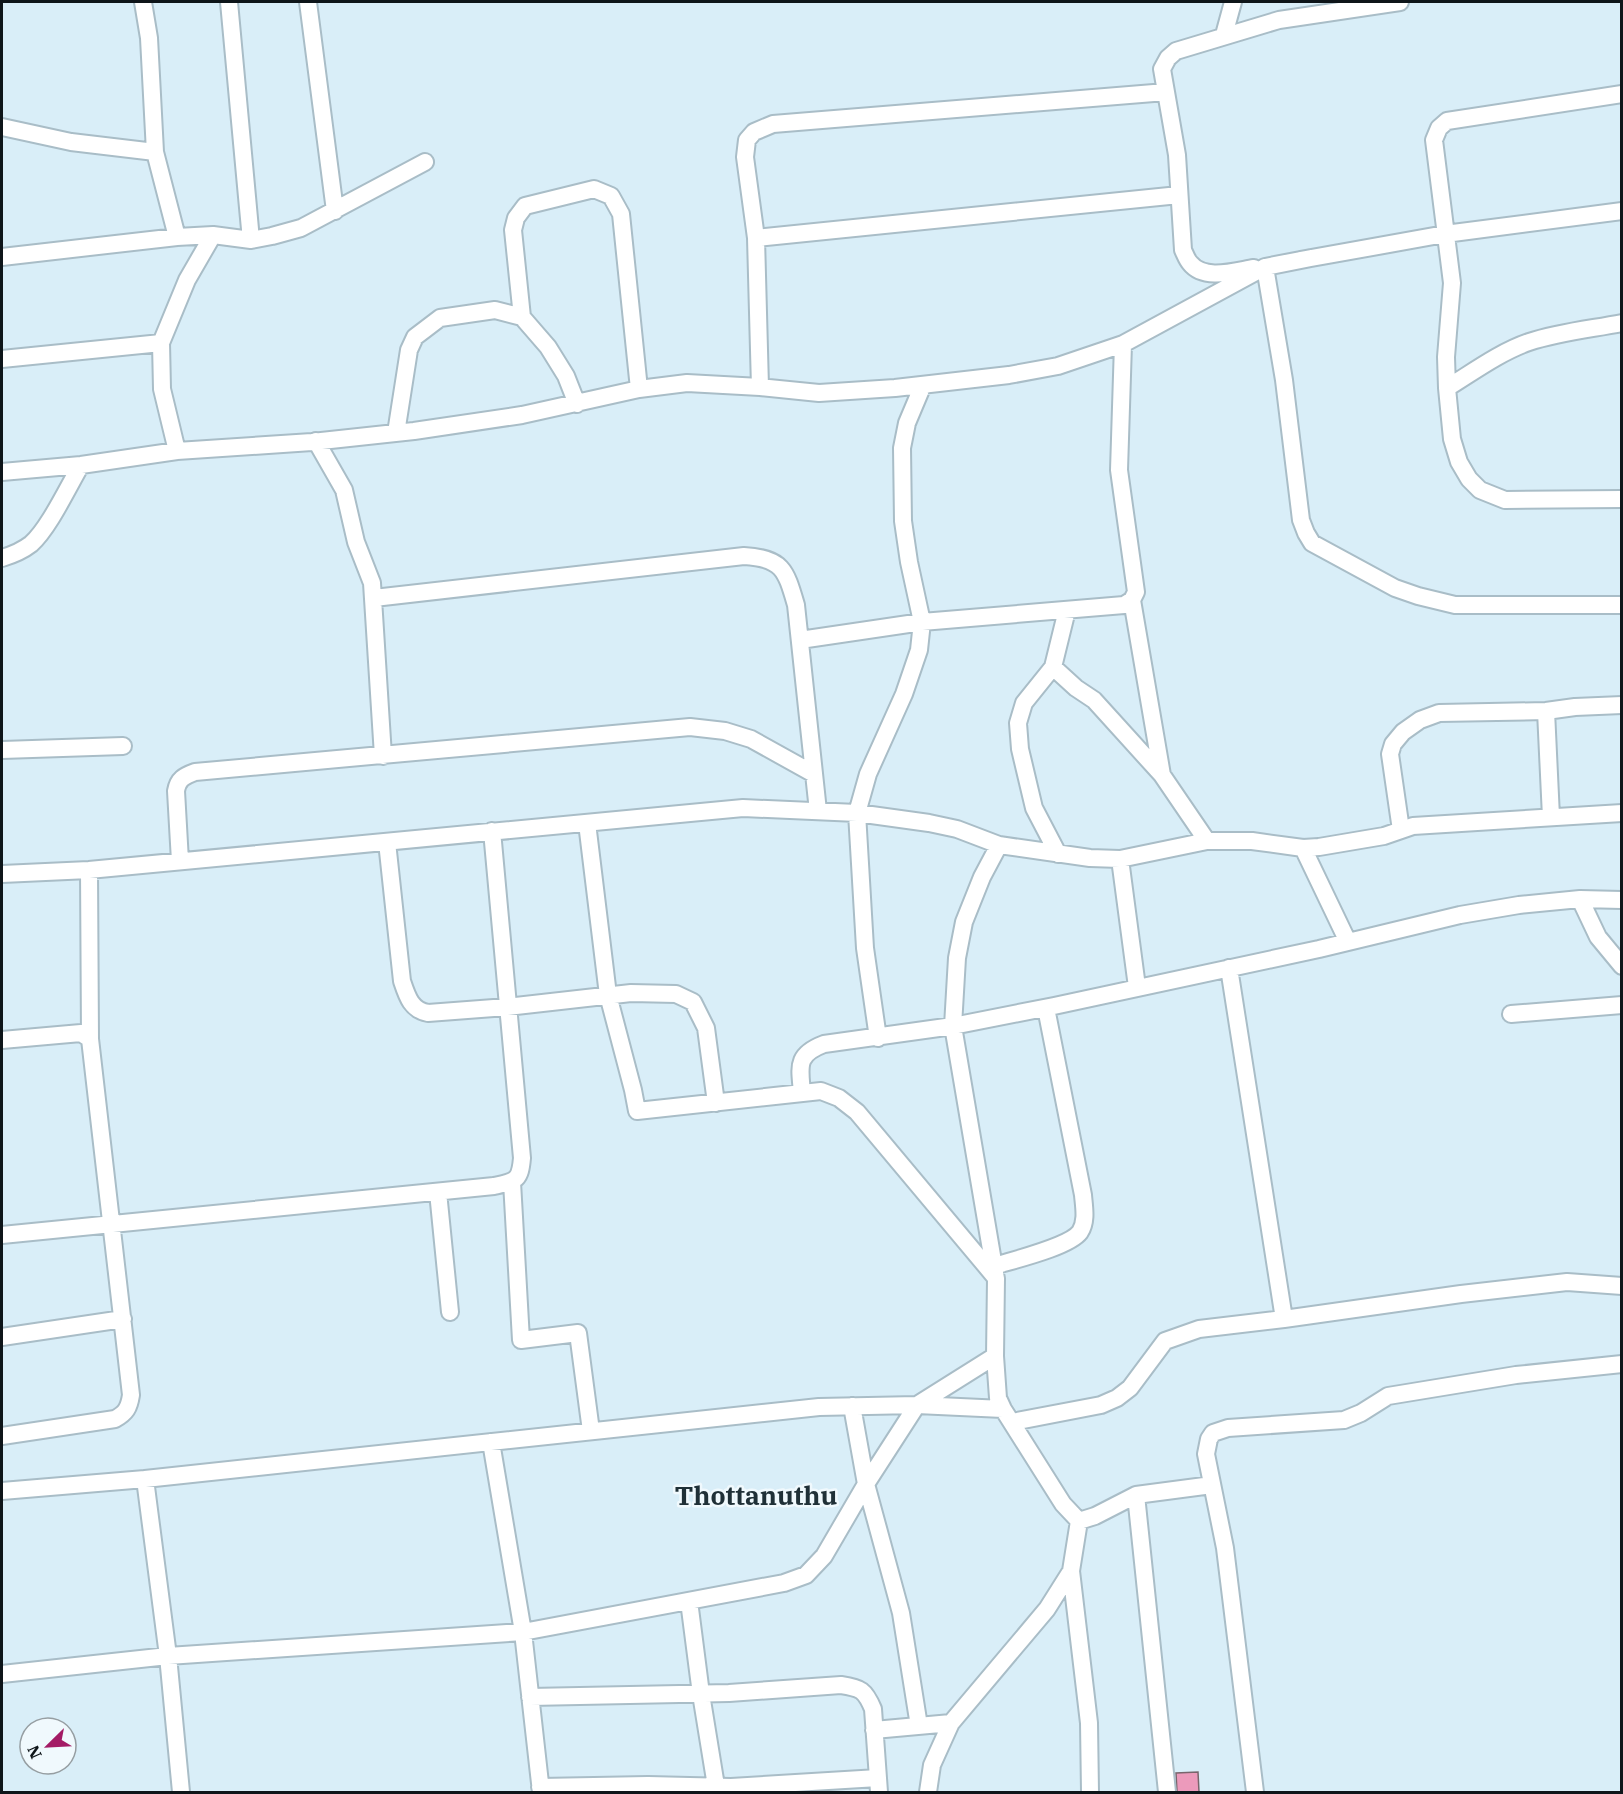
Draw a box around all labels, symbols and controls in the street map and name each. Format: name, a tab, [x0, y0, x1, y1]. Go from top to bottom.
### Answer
district label: Thottanuthu	[675, 1478, 837, 1512]
north arrow	[18, 1716, 78, 1776]
text: N	[23, 1742, 46, 1762]

